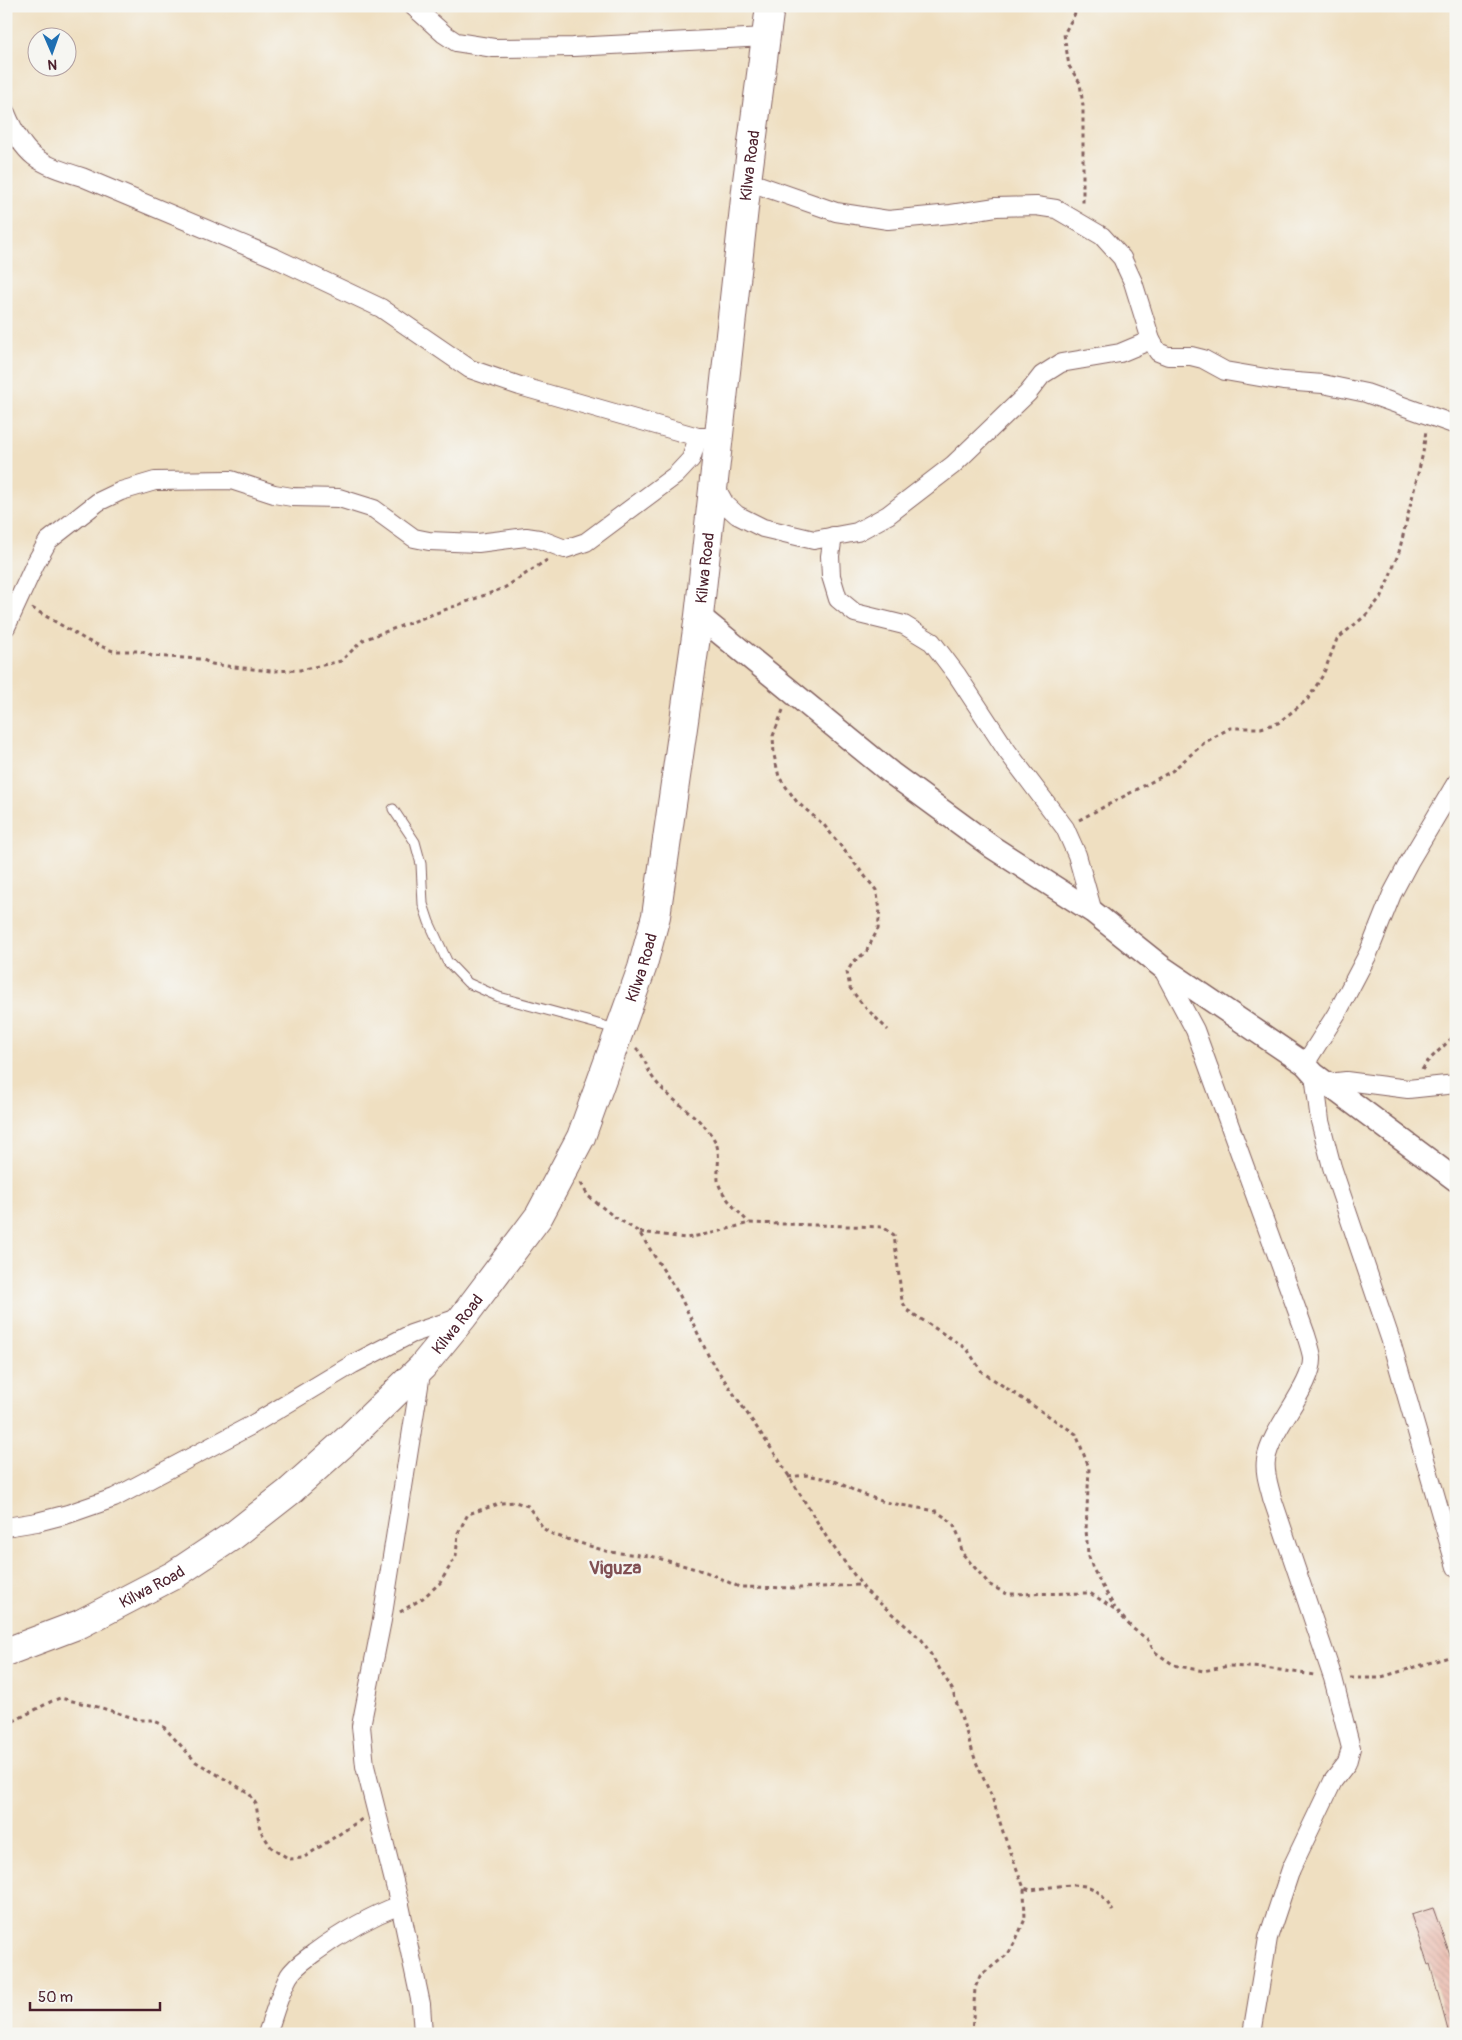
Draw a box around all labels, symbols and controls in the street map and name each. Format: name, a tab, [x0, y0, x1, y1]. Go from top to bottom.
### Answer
north arrow	[28, 28, 78, 78]
text: N	[47, 56, 57, 73]
street label: Kilwa Road	[736, 129, 765, 202]
street label: Kilwa Road	[691, 532, 719, 605]
street label: Kilwa Road	[622, 931, 662, 1005]
street label: Kilwa Road	[428, 1291, 488, 1359]
district label: Viguza	[589, 1556, 641, 1580]
street label: Kilwa Road	[116, 1562, 189, 1613]
scale bar	[30, 1980, 160, 2012]
text: 50 m	[38, 1988, 73, 2007]

